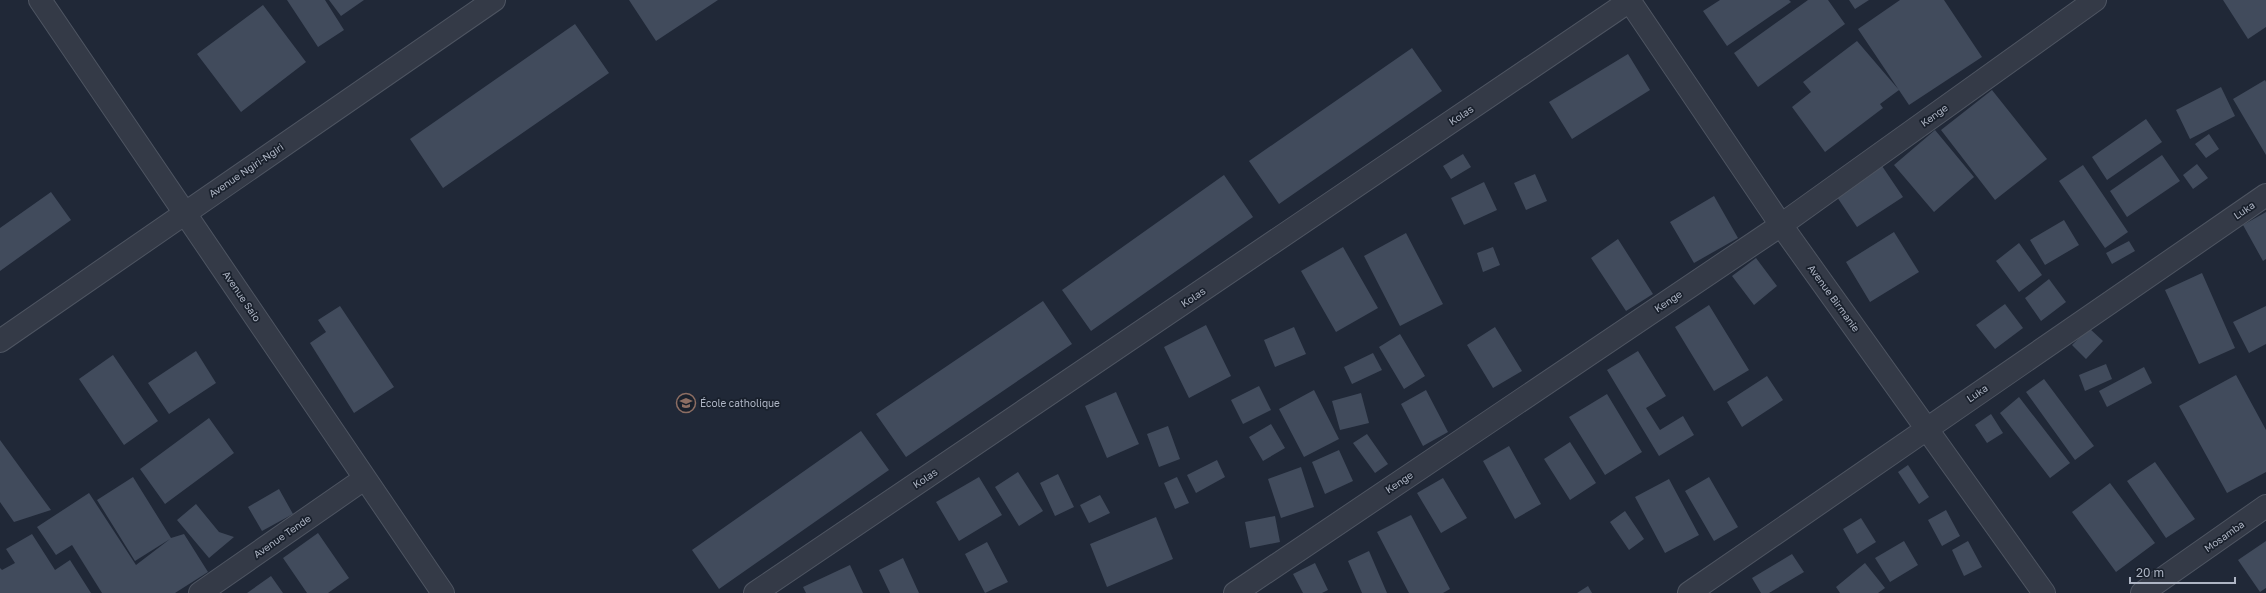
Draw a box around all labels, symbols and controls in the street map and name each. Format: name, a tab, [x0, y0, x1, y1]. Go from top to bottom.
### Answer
street label: Kenge	[1918, 101, 1950, 129]
street label: Kolas	[1447, 103, 1475, 127]
street label: Avenue Ngiri-Ngiri	[206, 141, 286, 199]
street label: Luka	[2231, 199, 2257, 221]
street label: Avenue Birmanie	[1806, 262, 1863, 334]
street label: Avenue Saio	[221, 268, 263, 324]
street label: Kolas	[1179, 285, 1207, 309]
street label: Kenge	[1652, 287, 1684, 315]
street label: Luka	[1964, 382, 1990, 404]
school or university icon: École catholique	[675, 392, 697, 414]
place label: École catholique	[700, 397, 780, 409]
street label: Kolas	[911, 466, 939, 490]
street label: Kenge	[1383, 468, 1415, 496]
street label: Avenue Tende	[251, 512, 313, 560]
street label: Mosamba	[2202, 518, 2246, 554]
scale bar	[2130, 559, 2235, 585]
text: 20 m	[2136, 565, 2164, 580]

